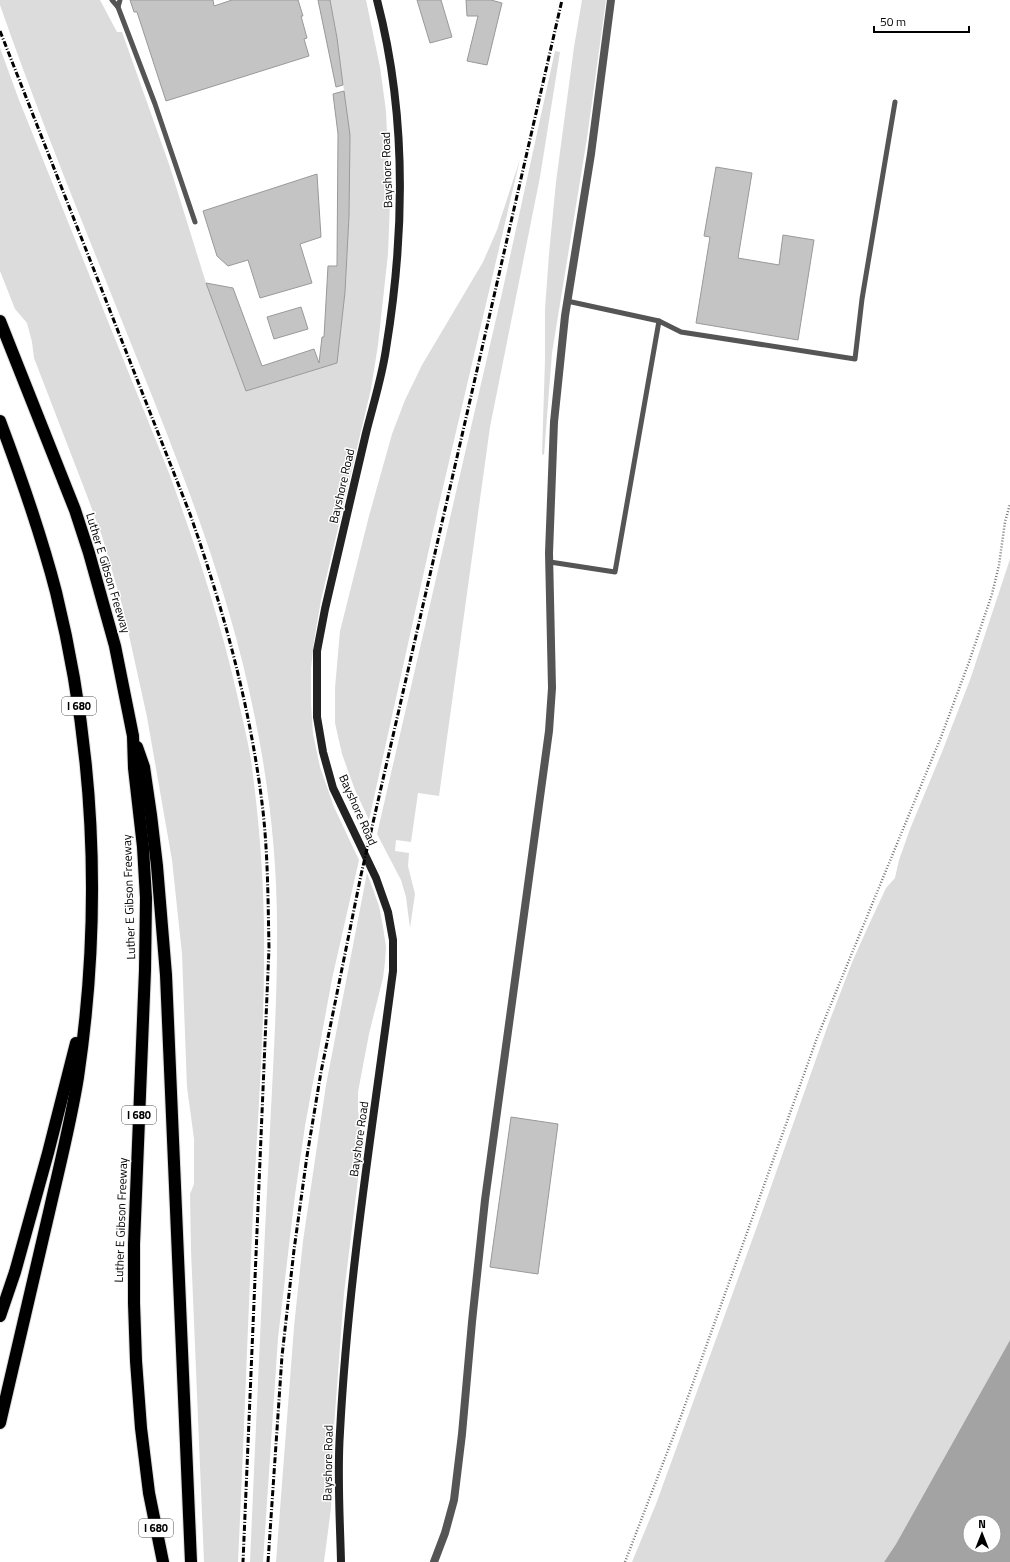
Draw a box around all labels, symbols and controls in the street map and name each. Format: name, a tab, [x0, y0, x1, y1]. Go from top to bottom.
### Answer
scale bar	[874, 8, 969, 34]
text: 50 m	[880, 12, 906, 31]
street label: Bayshore Road	[376, 132, 397, 208]
street label: Bayshore Road	[324, 447, 359, 525]
street label: Luther E Gibson Freeway	[81, 510, 136, 636]
road number: I 680	[62, 697, 96, 715]
street label: Bayshore Road	[334, 771, 383, 848]
street label: Luther E Gibson Freeway	[117, 834, 140, 960]
street label: Bayshore Road	[344, 1100, 373, 1178]
road number: I 680	[122, 1106, 156, 1124]
street label: Luther E Gibson Freeway	[109, 1157, 132, 1283]
street label: Bayshore Road	[317, 1425, 338, 1501]
north arrow	[962, 1514, 1002, 1554]
text: N	[978, 1516, 986, 1532]
road number: I 680	[139, 1519, 173, 1537]

